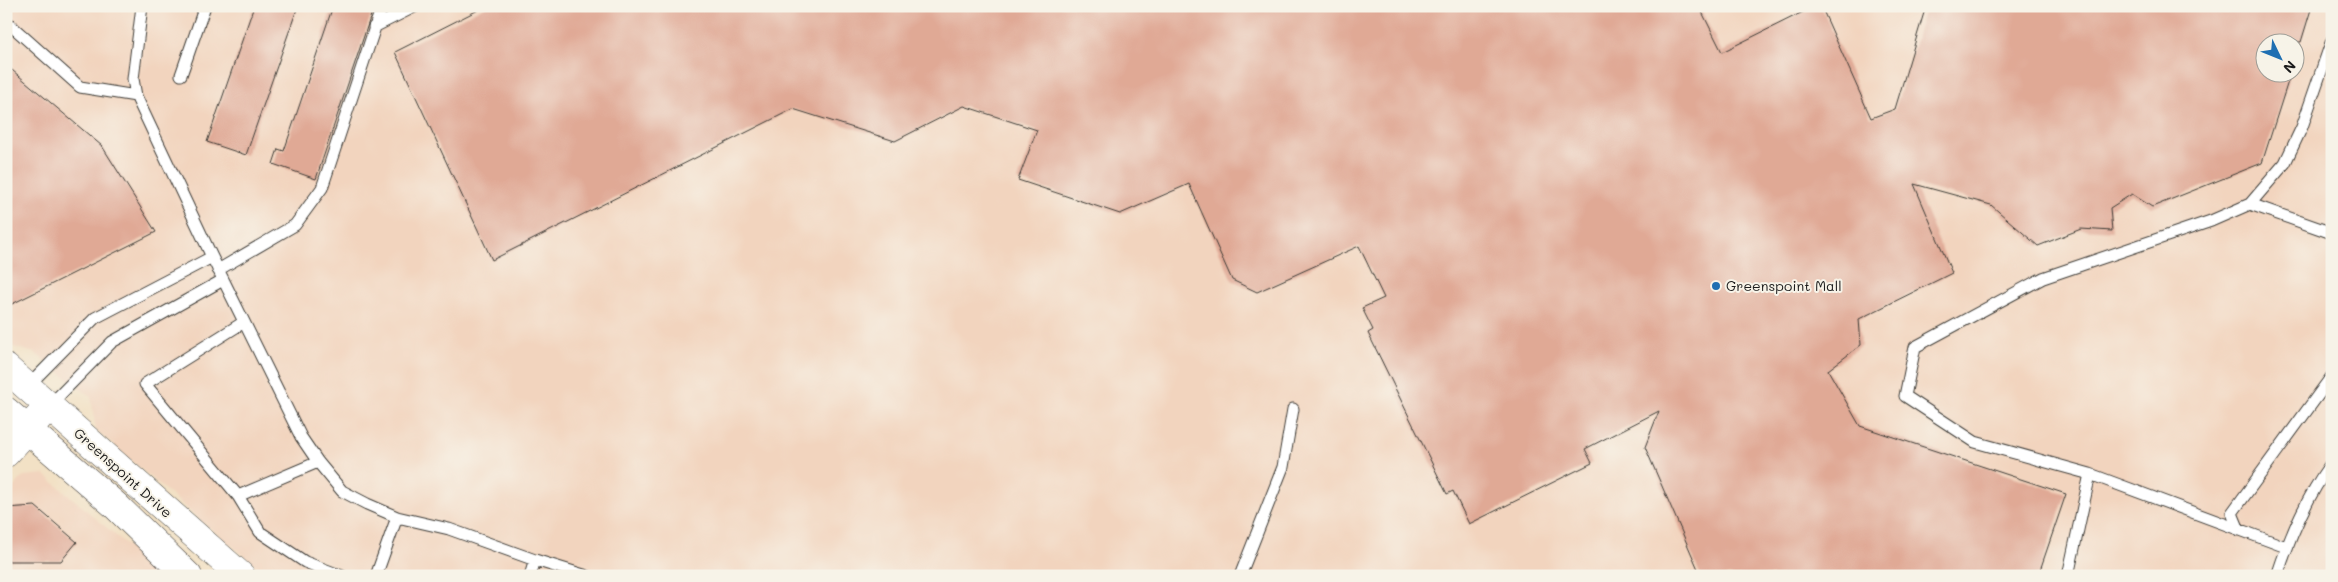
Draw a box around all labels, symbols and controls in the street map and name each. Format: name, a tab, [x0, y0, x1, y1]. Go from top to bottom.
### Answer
north arrow	[2256, 32, 2306, 82]
text: N	[2279, 57, 2300, 78]
place label: Greenspoint Mall	[1726, 276, 1842, 295]
marker: Greenspoint Mall	[1710, 280, 1722, 292]
street label: Greenspoint Drive	[70, 423, 176, 522]

